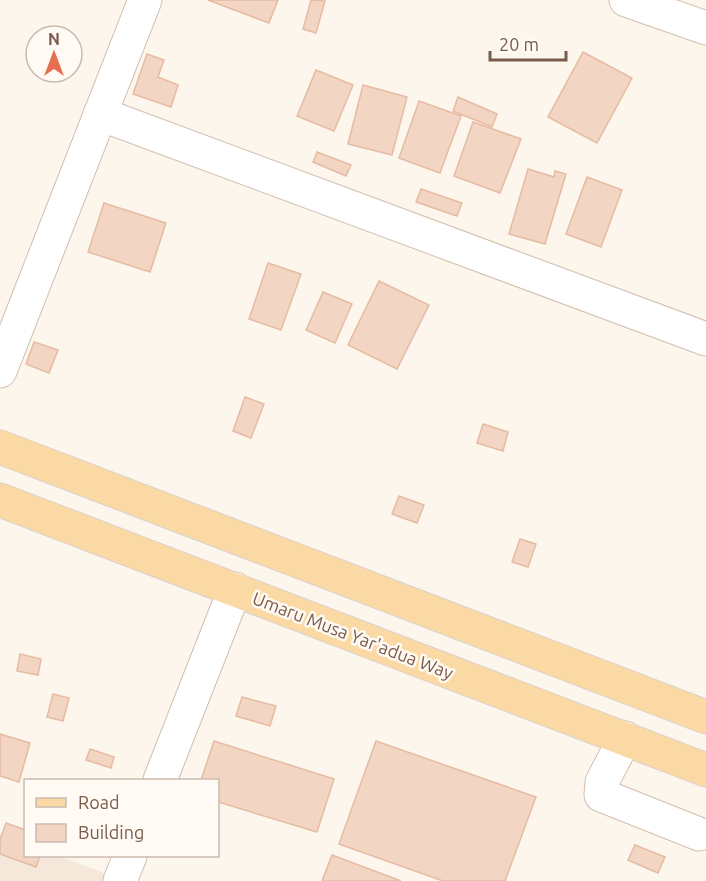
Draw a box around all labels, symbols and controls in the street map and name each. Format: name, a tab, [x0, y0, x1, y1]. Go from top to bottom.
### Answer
north arrow	[24, 24, 84, 84]
scale bar	[490, 24, 566, 62]
text: N	[48, 30, 60, 48]
text: 20 m	[499, 34, 539, 54]
street label: Umaru Musa Yar'adua Way	[250, 587, 456, 683]
legend	[24, 779, 219, 857]
text: Road	[78, 792, 120, 812]
text: Building	[78, 822, 144, 842]

